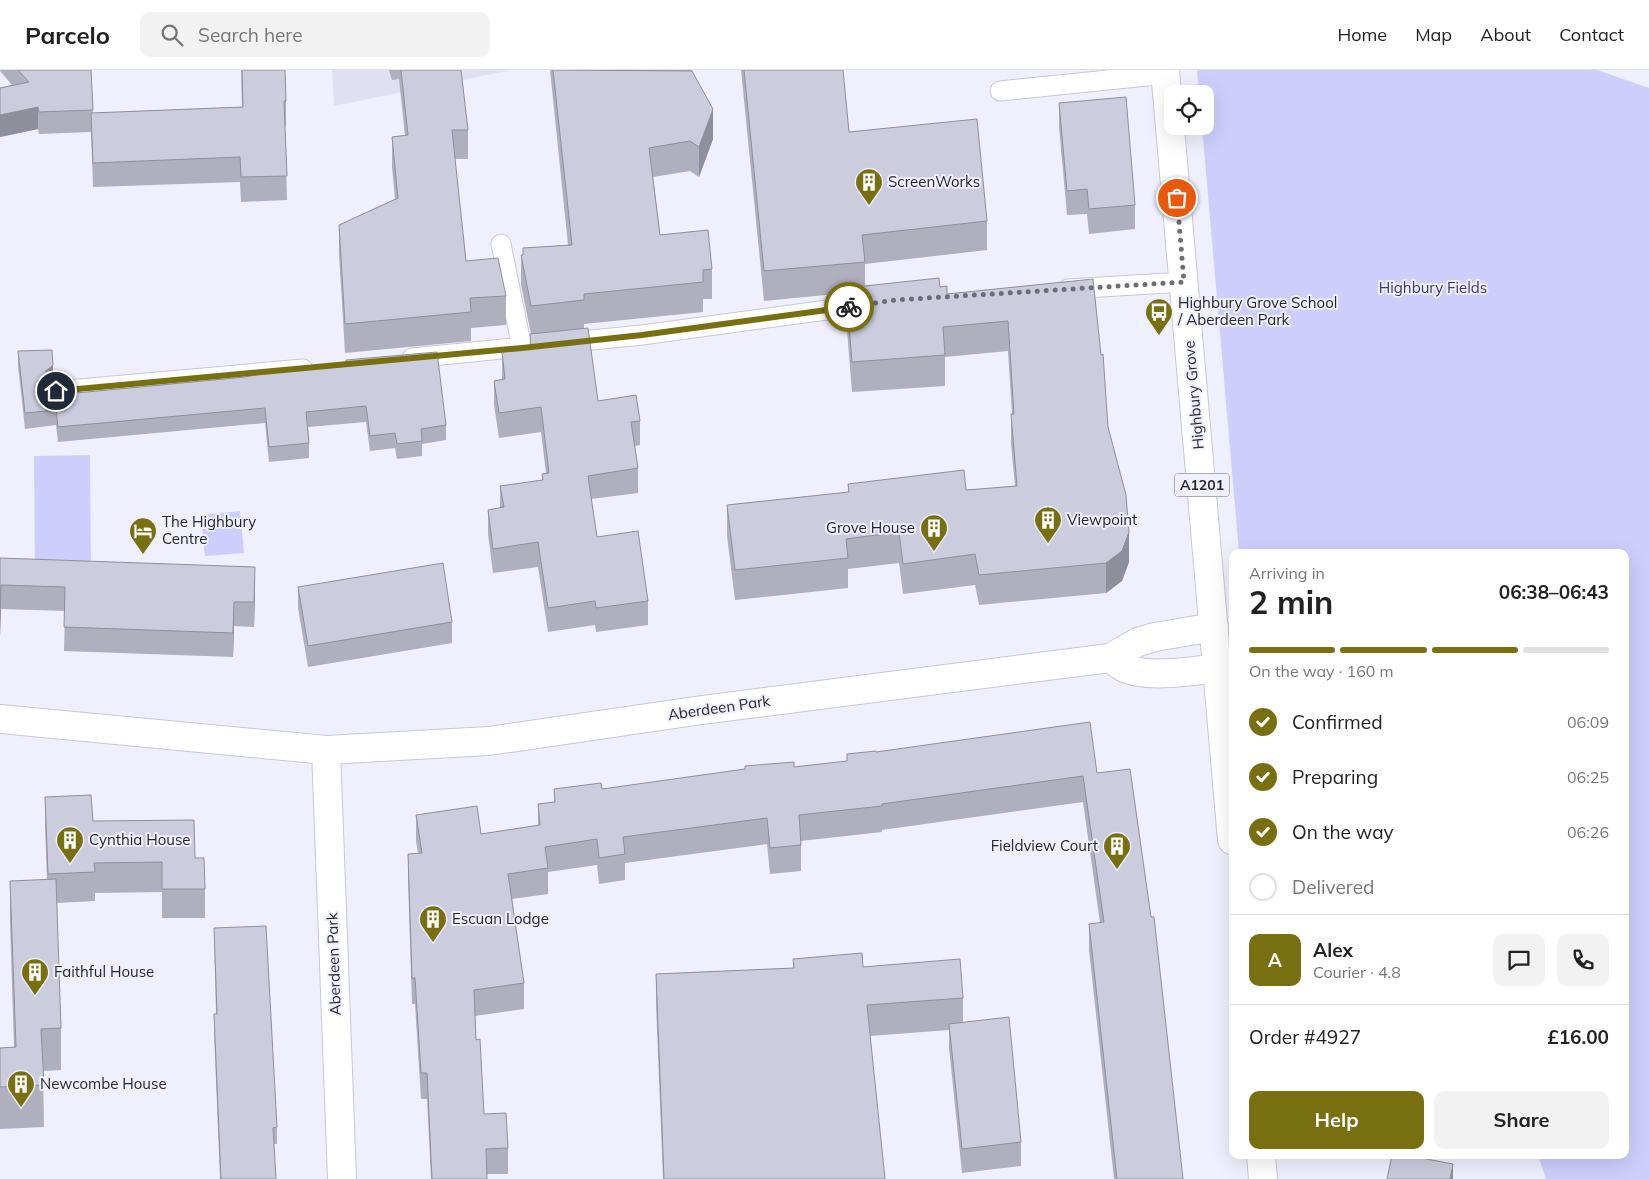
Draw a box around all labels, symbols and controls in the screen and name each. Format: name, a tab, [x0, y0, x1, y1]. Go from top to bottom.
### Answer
search box	[140, 12, 490, 57]
text: Parcelo	[25, 20, 110, 50]
icon: search	[158, 21, 186, 49]
text: Search here	[198, 23, 302, 47]
text: Home	[1337, 23, 1387, 46]
text: Map	[1415, 23, 1452, 46]
text: About	[1480, 23, 1531, 46]
text: Contact	[1559, 23, 1624, 46]
map controls	[1164, 85, 1214, 135]
button: locate	[1164, 85, 1214, 135]
building icon: ScreenWorks	[854, 167, 884, 206]
place label: ScreenWorks	[888, 172, 980, 191]
pin	[1156, 177, 1198, 219]
icon: bag	[1163, 184, 1191, 212]
park label: Highbury Fields	[1379, 278, 1487, 297]
courier	[824, 282, 874, 332]
icon: bike	[835, 293, 863, 321]
place label: Highbury Grove School / Aberdeen Park	[1177, 293, 1337, 329]
bus stop icon: Highbury Grove School / Aberdeen Park	[1144, 297, 1174, 336]
street label: Highbury Grove	[1179, 340, 1208, 450]
pin	[35, 370, 77, 412]
icon: home	[42, 377, 70, 405]
road number: A1201	[1174, 474, 1230, 496]
building icon: Viewpoint	[1033, 505, 1063, 544]
place label: Viewpoint	[1067, 510, 1137, 529]
place label: The Highbury Centre	[162, 512, 256, 548]
building icon: Grove House	[919, 513, 949, 552]
hotel icon: The Highbury Centre	[128, 516, 158, 555]
place label: Grove House	[826, 518, 915, 537]
text: Arriving in	[1249, 563, 1325, 583]
text: 06:38–06:43	[1499, 580, 1609, 604]
text: 2 min	[1249, 582, 1333, 622]
text: On the way · 160 m	[1249, 661, 1394, 681]
street label: Aberdeen Park	[667, 691, 772, 724]
icon: check	[1249, 708, 1277, 736]
text: Confirmed	[1292, 710, 1383, 734]
text: 06:09	[1567, 712, 1609, 732]
icon: check	[1249, 763, 1277, 791]
text: Preparing	[1292, 765, 1378, 789]
text: 06:25	[1567, 767, 1609, 787]
icon: check	[1249, 818, 1277, 846]
text: On the way	[1292, 820, 1394, 844]
text: 06:26	[1567, 822, 1609, 842]
building icon: Cynthia House	[55, 825, 85, 864]
place label: Cynthia House	[89, 830, 191, 849]
building icon: Fieldview Court	[1102, 831, 1132, 870]
place label: Fieldview Court	[991, 836, 1098, 855]
text: Delivered	[1292, 875, 1374, 899]
building icon: Escuan Lodge	[418, 904, 448, 943]
place label: Escuan Lodge	[452, 909, 549, 928]
street label: Aberdeen Park	[322, 912, 345, 1016]
button: chat	[1493, 934, 1545, 986]
button: phone	[1557, 934, 1609, 986]
text: Alex	[1313, 938, 1353, 962]
text: A	[1268, 948, 1282, 972]
building icon: Faithful House	[20, 957, 50, 996]
place label: Faithful House	[54, 962, 154, 981]
text: Courier · 4.8	[1313, 962, 1401, 982]
text: Order #4927	[1249, 1025, 1361, 1049]
text: £16.00	[1547, 1025, 1609, 1049]
building icon: Newcombe House	[6, 1069, 36, 1108]
place label: Newcombe House	[40, 1074, 167, 1093]
button: Help	[1249, 1091, 1424, 1149]
button: Share	[1434, 1091, 1609, 1149]

